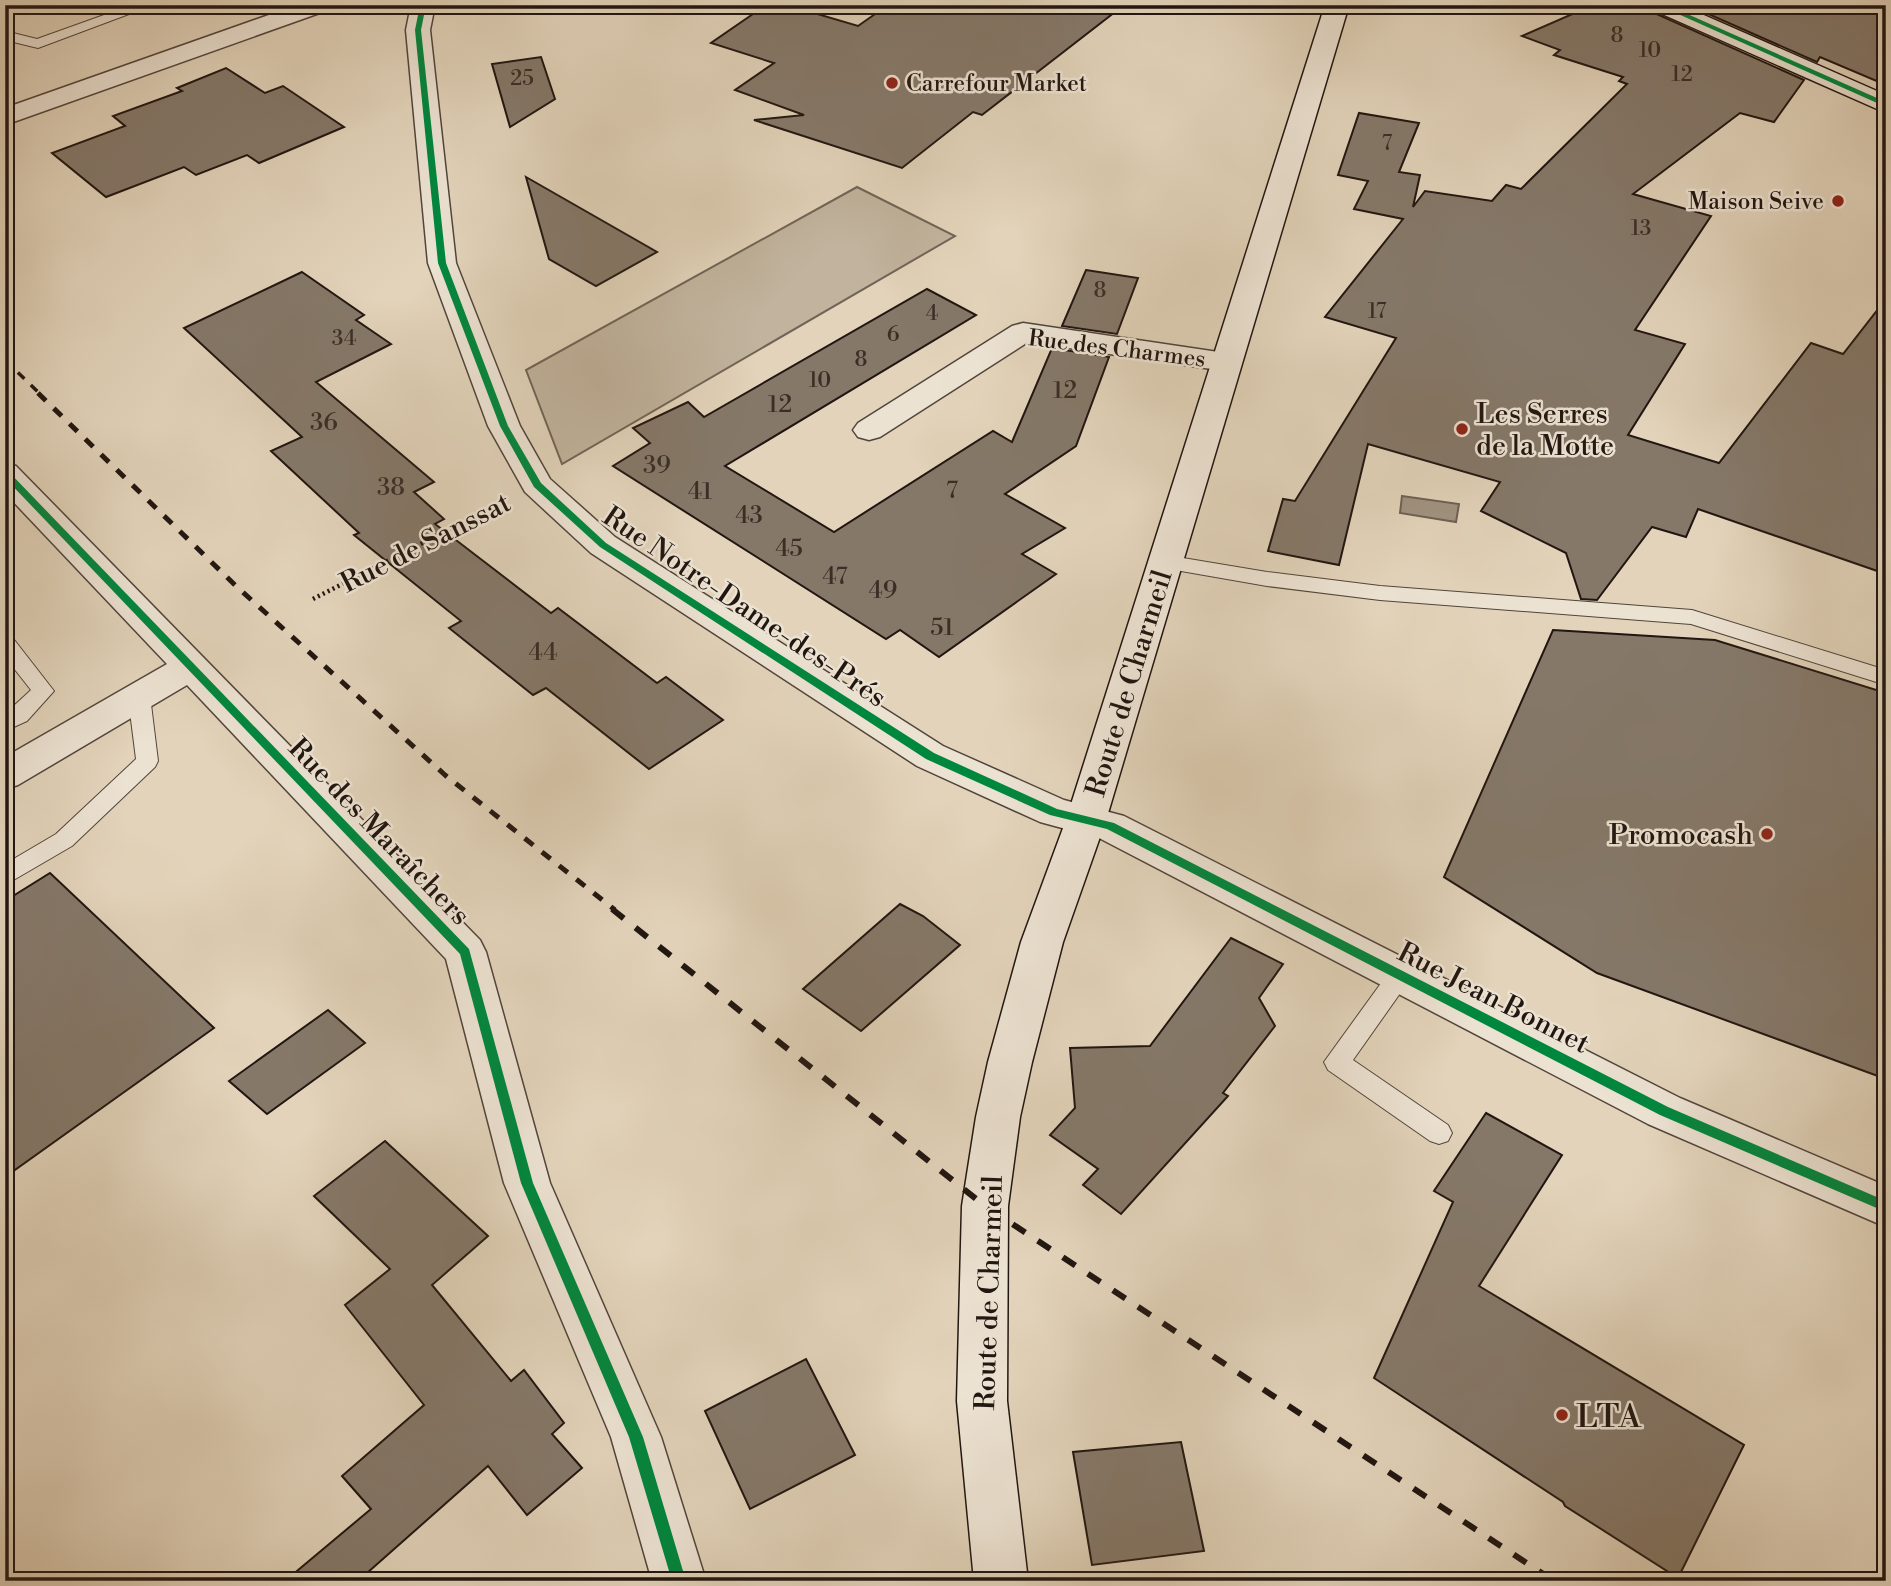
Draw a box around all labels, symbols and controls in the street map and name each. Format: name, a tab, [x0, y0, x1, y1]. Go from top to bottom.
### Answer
house number: 8	[1611, 23, 1623, 49]
house number: 10	[1639, 38, 1661, 64]
house number: 12	[1671, 62, 1693, 88]
house number: 25	[510, 66, 534, 92]
place label: Carrefour Market	[906, 70, 1087, 98]
marker: Carrefour Market	[884, 75, 900, 91]
house number: 7	[1382, 131, 1393, 157]
place label: Maison Seive	[1688, 188, 1824, 216]
marker: Maison Seive	[1830, 193, 1846, 209]
house number: 13	[1631, 216, 1651, 242]
house number: 8	[1094, 278, 1106, 304]
house number: 17	[1368, 299, 1387, 325]
house number: 4	[926, 301, 938, 327]
house number: 6	[887, 322, 900, 348]
street label: Rue des Charmes	[1027, 324, 1207, 374]
house number: 34	[332, 326, 356, 352]
house number: 8	[855, 347, 867, 373]
house number: 10	[809, 368, 831, 394]
house number: 12	[1053, 376, 1077, 406]
house number: 12	[768, 390, 792, 420]
place label: Les Serres de la Motte	[1476, 397, 1614, 464]
house number: 36	[310, 408, 338, 438]
marker: Les Serres de la Motte	[1454, 421, 1470, 437]
house number: 39	[643, 451, 671, 481]
house number: 38	[377, 473, 405, 503]
house number: 7	[946, 476, 958, 506]
house number: 41	[688, 477, 713, 507]
street label: Rue de Sanssat	[335, 485, 517, 601]
street label: Rue Notre-Dame-des-Prés	[596, 499, 893, 715]
house number: 43	[735, 501, 763, 531]
house number: 45	[775, 534, 803, 564]
house number: 47	[822, 562, 848, 592]
street label: Route de Charmeil	[1078, 566, 1181, 801]
house number: 49	[869, 576, 897, 606]
house number: 51	[930, 613, 954, 643]
house number: 44	[528, 638, 558, 668]
street label: Rue des Maraîchers	[281, 731, 477, 933]
place label: Promocash	[1609, 818, 1753, 853]
marker: Promocash	[1759, 826, 1775, 842]
street label: Rue Jean Bonnet	[1391, 935, 1595, 1062]
street label: Route de Charmeil	[968, 1175, 1011, 1411]
place label: LTA	[1576, 1397, 1643, 1438]
marker: LTA	[1554, 1407, 1570, 1423]

